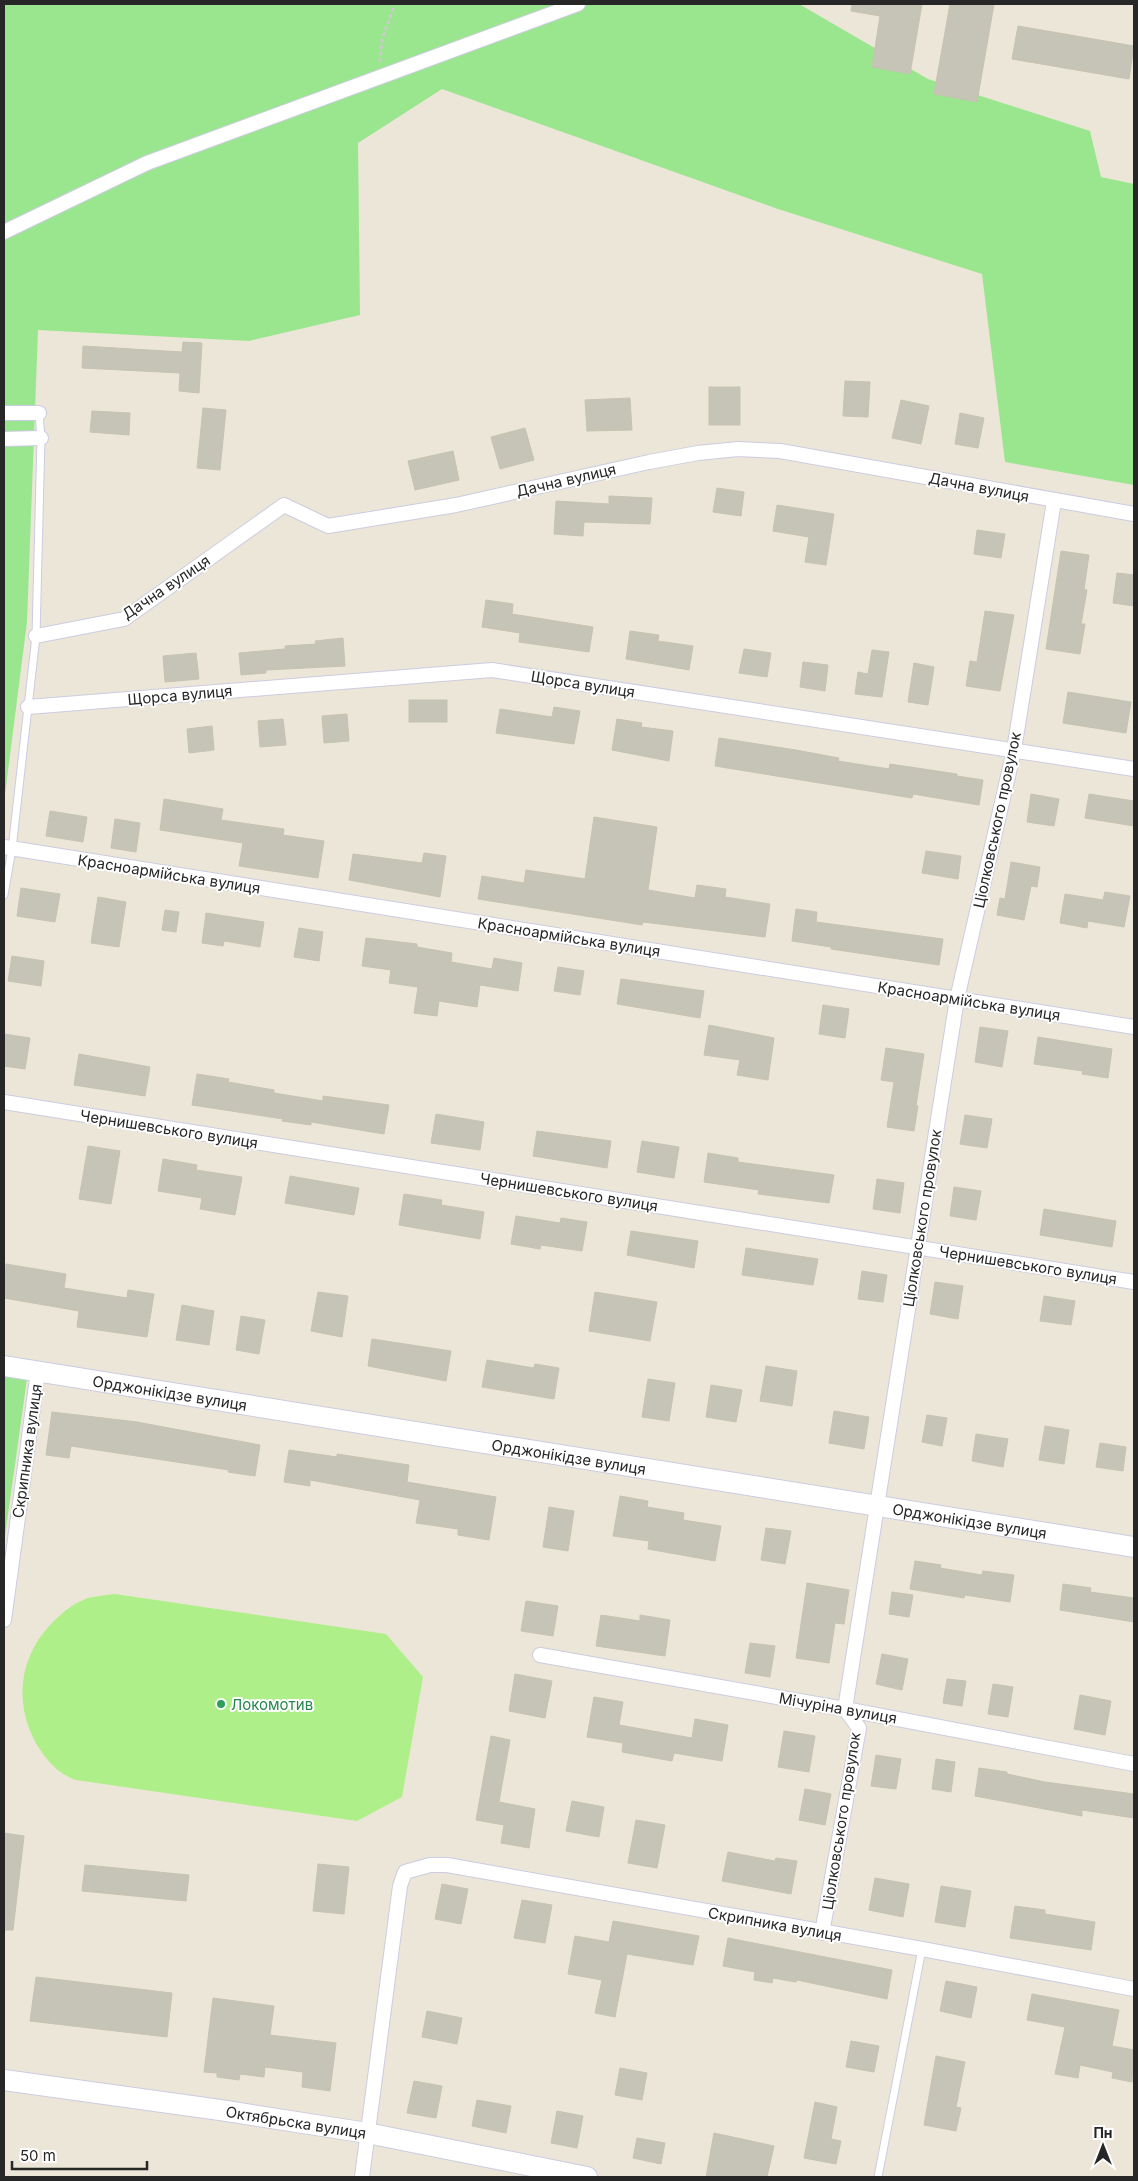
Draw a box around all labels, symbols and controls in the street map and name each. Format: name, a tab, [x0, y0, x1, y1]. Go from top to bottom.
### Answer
street label: Дачна вулиця	[514, 459, 618, 501]
street label: Дачна вулиця	[927, 468, 1031, 506]
street label: Дачна вулиця	[118, 551, 214, 623]
street label: Щорса вулиця	[530, 666, 636, 702]
street label: Щорса вулиця	[127, 681, 233, 709]
street label: Ціолковського провулок	[969, 730, 1025, 910]
street label: Красноармійська вулиця	[76, 850, 262, 898]
street label: Красноармійська вулиця	[476, 913, 662, 961]
street label: Красноармійська вулиця	[876, 977, 1062, 1025]
street label: Чернишевського вулиця	[79, 1106, 259, 1152]
street label: Ціолковського провулок	[899, 1128, 945, 1308]
street label: Чернишевського вулиця	[479, 1169, 659, 1215]
street label: Чернишевського вулиця	[938, 1242, 1118, 1288]
street label: Орджонікідзе вулиця	[91, 1371, 248, 1414]
street label: Скрипника вулиця	[8, 1383, 46, 1519]
street label: Орджонікідзе вулиця	[490, 1435, 647, 1478]
street label: Орджонікідзе вулиця	[891, 1499, 1048, 1542]
street label: Мічуріна вулиця	[778, 1688, 898, 1728]
place label: Локомотив	[231, 1695, 313, 1714]
marker: Локомотив	[215, 1698, 227, 1710]
street label: Ціолковського провулок	[818, 1731, 864, 1911]
street label: Скрипника вулиця	[707, 1903, 843, 1945]
street label: Октябрьска вулиця	[224, 2102, 368, 2142]
north arrow	[1078, 2121, 1128, 2171]
text: Пн	[1093, 2124, 1113, 2141]
scale bar	[12, 2138, 148, 2170]
text: 50 m	[20, 2146, 56, 2165]

